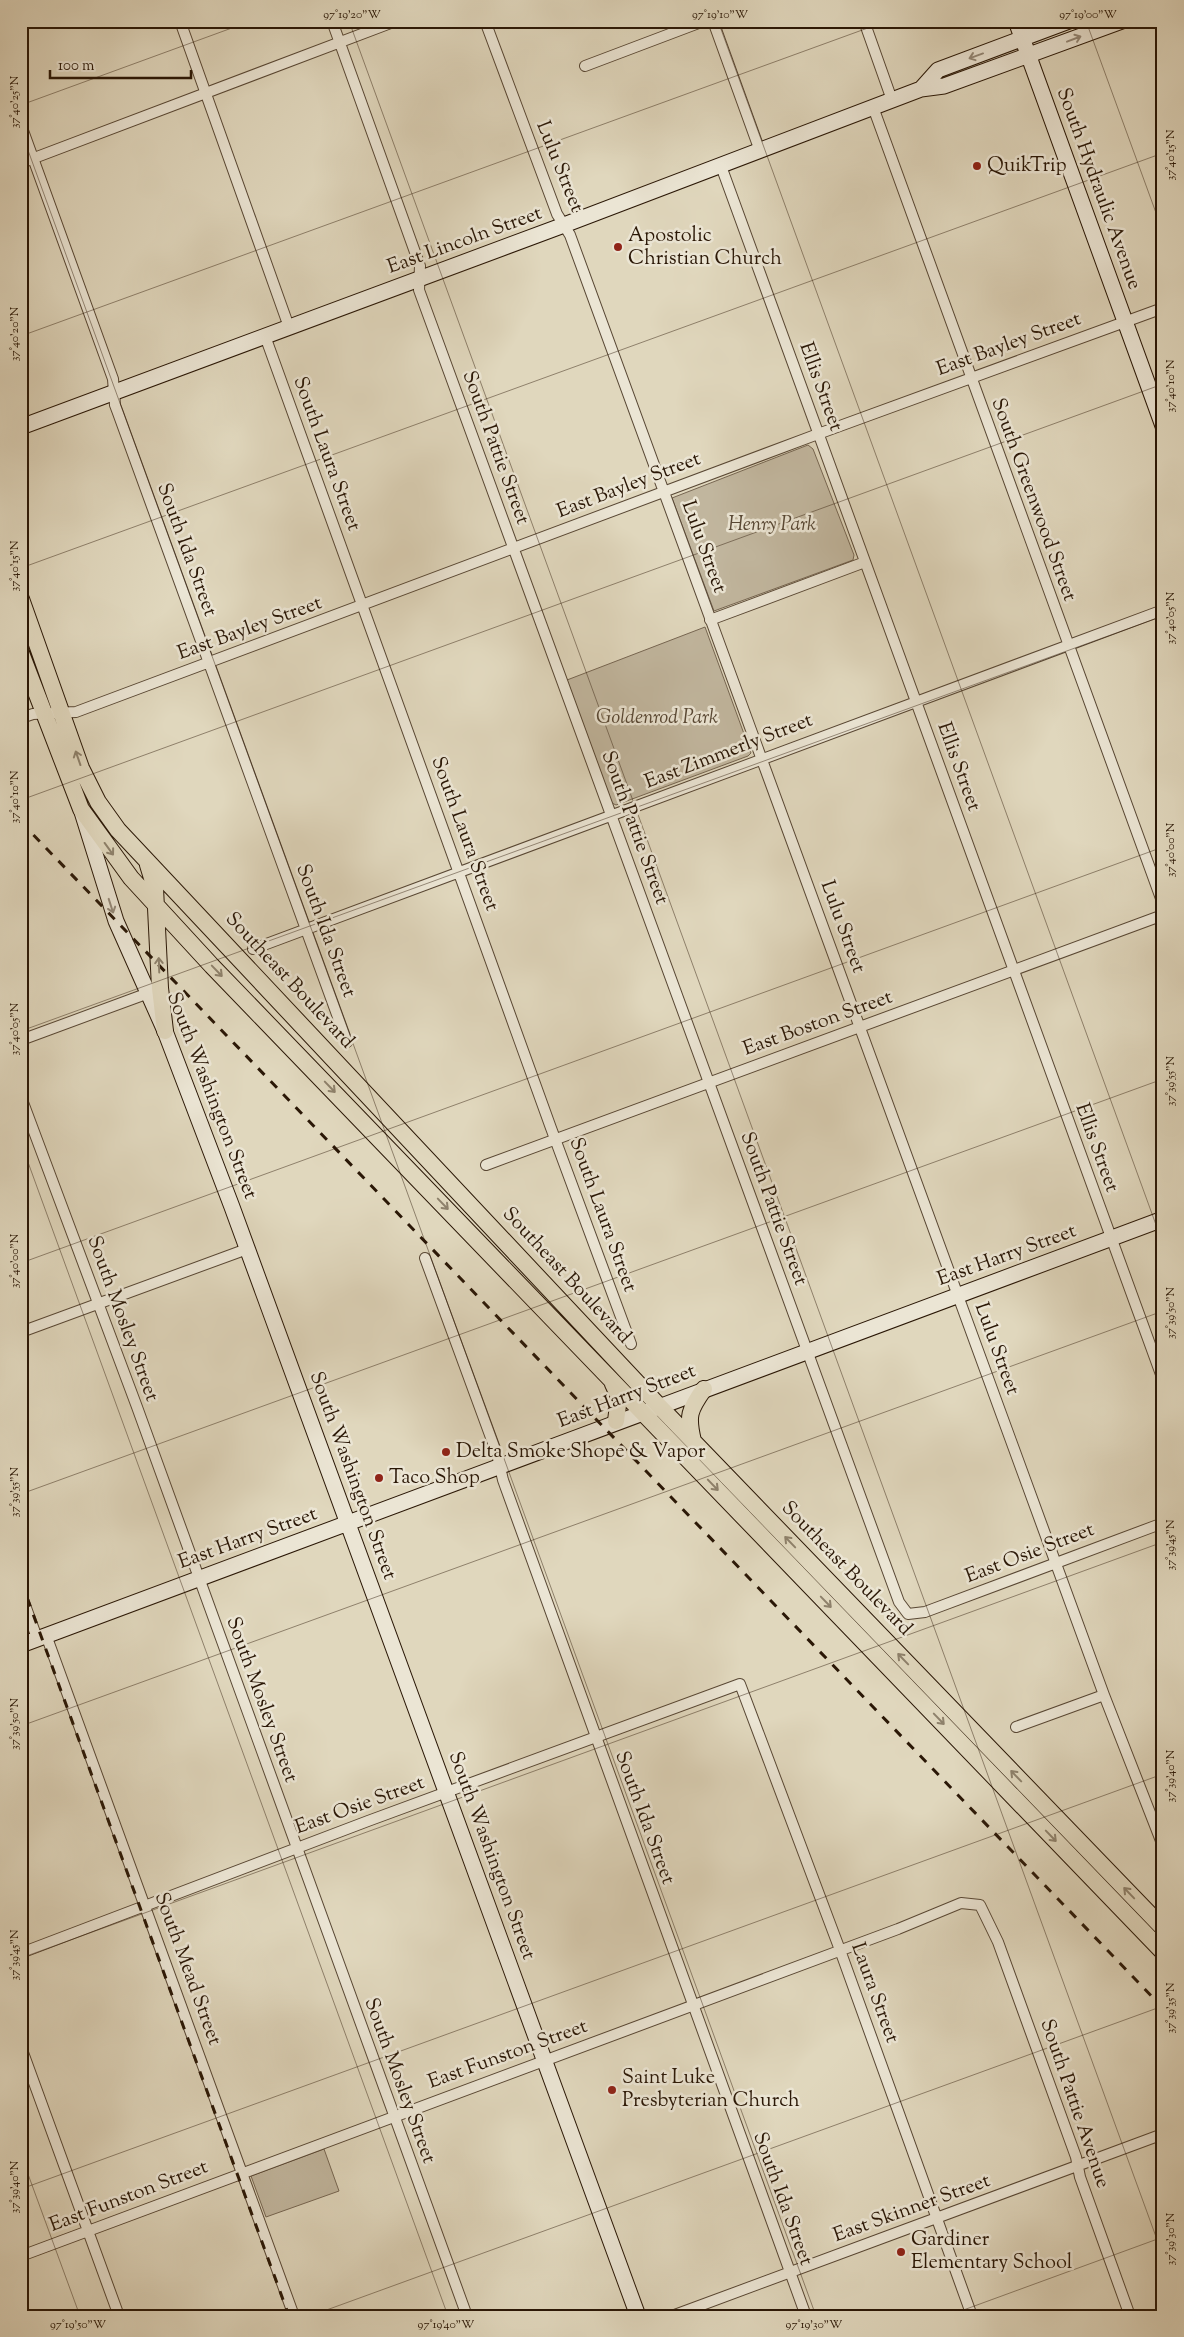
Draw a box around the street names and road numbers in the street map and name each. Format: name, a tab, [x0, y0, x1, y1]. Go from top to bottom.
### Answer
street label: South Hydraulic Avenue	[1048, 84, 1148, 294]
street label: Lulu Street	[528, 117, 591, 217]
street label: East Lincoln Street	[384, 199, 547, 282]
street label: East Bayley Street	[933, 305, 1085, 385]
street label: Ellis Street	[791, 338, 850, 436]
street label: South Pattie Street	[454, 367, 536, 529]
street label: South Laura Street	[285, 373, 367, 535]
street label: South Greenwood Street	[983, 394, 1083, 606]
street label: East Bayley Street	[553, 445, 705, 527]
street label: South Ida Street	[148, 479, 224, 621]
street label: Lulu Street	[673, 497, 733, 597]
street label: East Bayley Street	[174, 589, 326, 669]
street label: East Zimmerly Street	[641, 707, 817, 797]
street label: Ellis Street	[929, 718, 988, 816]
street label: South Pattie Street	[593, 747, 675, 909]
street label: South Laura Street	[423, 753, 505, 915]
street label: South Ida Street	[287, 860, 363, 1002]
street label: Lulu Street	[812, 877, 872, 977]
street label: Southeast Boulevard	[218, 906, 360, 1056]
street label: East Boston Street	[739, 983, 897, 1065]
street label: South Washington Street	[158, 988, 264, 1204]
street label: Ellis Street	[1067, 1099, 1126, 1197]
street label: South Pattie Street	[732, 1128, 814, 1290]
street label: South Laura Street	[561, 1134, 643, 1296]
street label: Southeast Boulevard	[495, 1201, 637, 1351]
street label: East Harry Street	[933, 1217, 1081, 1295]
street label: South Mosley Street	[79, 1232, 165, 1406]
street label: Lulu Street	[966, 1299, 1026, 1399]
street label: East Harry Street	[554, 1357, 700, 1437]
street label: South Washington Street	[301, 1368, 403, 1584]
street label: Southeast Boulevard	[774, 1495, 918, 1643]
street label: East Harry Street	[174, 1500, 322, 1578]
street label: East Osie Street	[961, 1516, 1099, 1592]
street label: South Mosley Street	[218, 1613, 304, 1787]
street label: South Ida Street	[606, 1747, 682, 1889]
street label: South Washington Street	[440, 1748, 542, 1964]
street label: East Osie Street	[291, 1769, 429, 1843]
street label: South Mead Street	[146, 1889, 228, 2050]
street label: Laura Street	[842, 1939, 906, 2048]
street label: South Mosley Street	[356, 1994, 442, 2168]
street label: East Funston Street	[424, 2013, 592, 2097]
street label: South Pattie Avenue	[1031, 2016, 1117, 2192]
street label: South Ida Street	[744, 2128, 820, 2270]
street label: East Funston Street	[45, 2153, 213, 2241]
street label: East Skinner Street	[829, 2167, 995, 2251]

